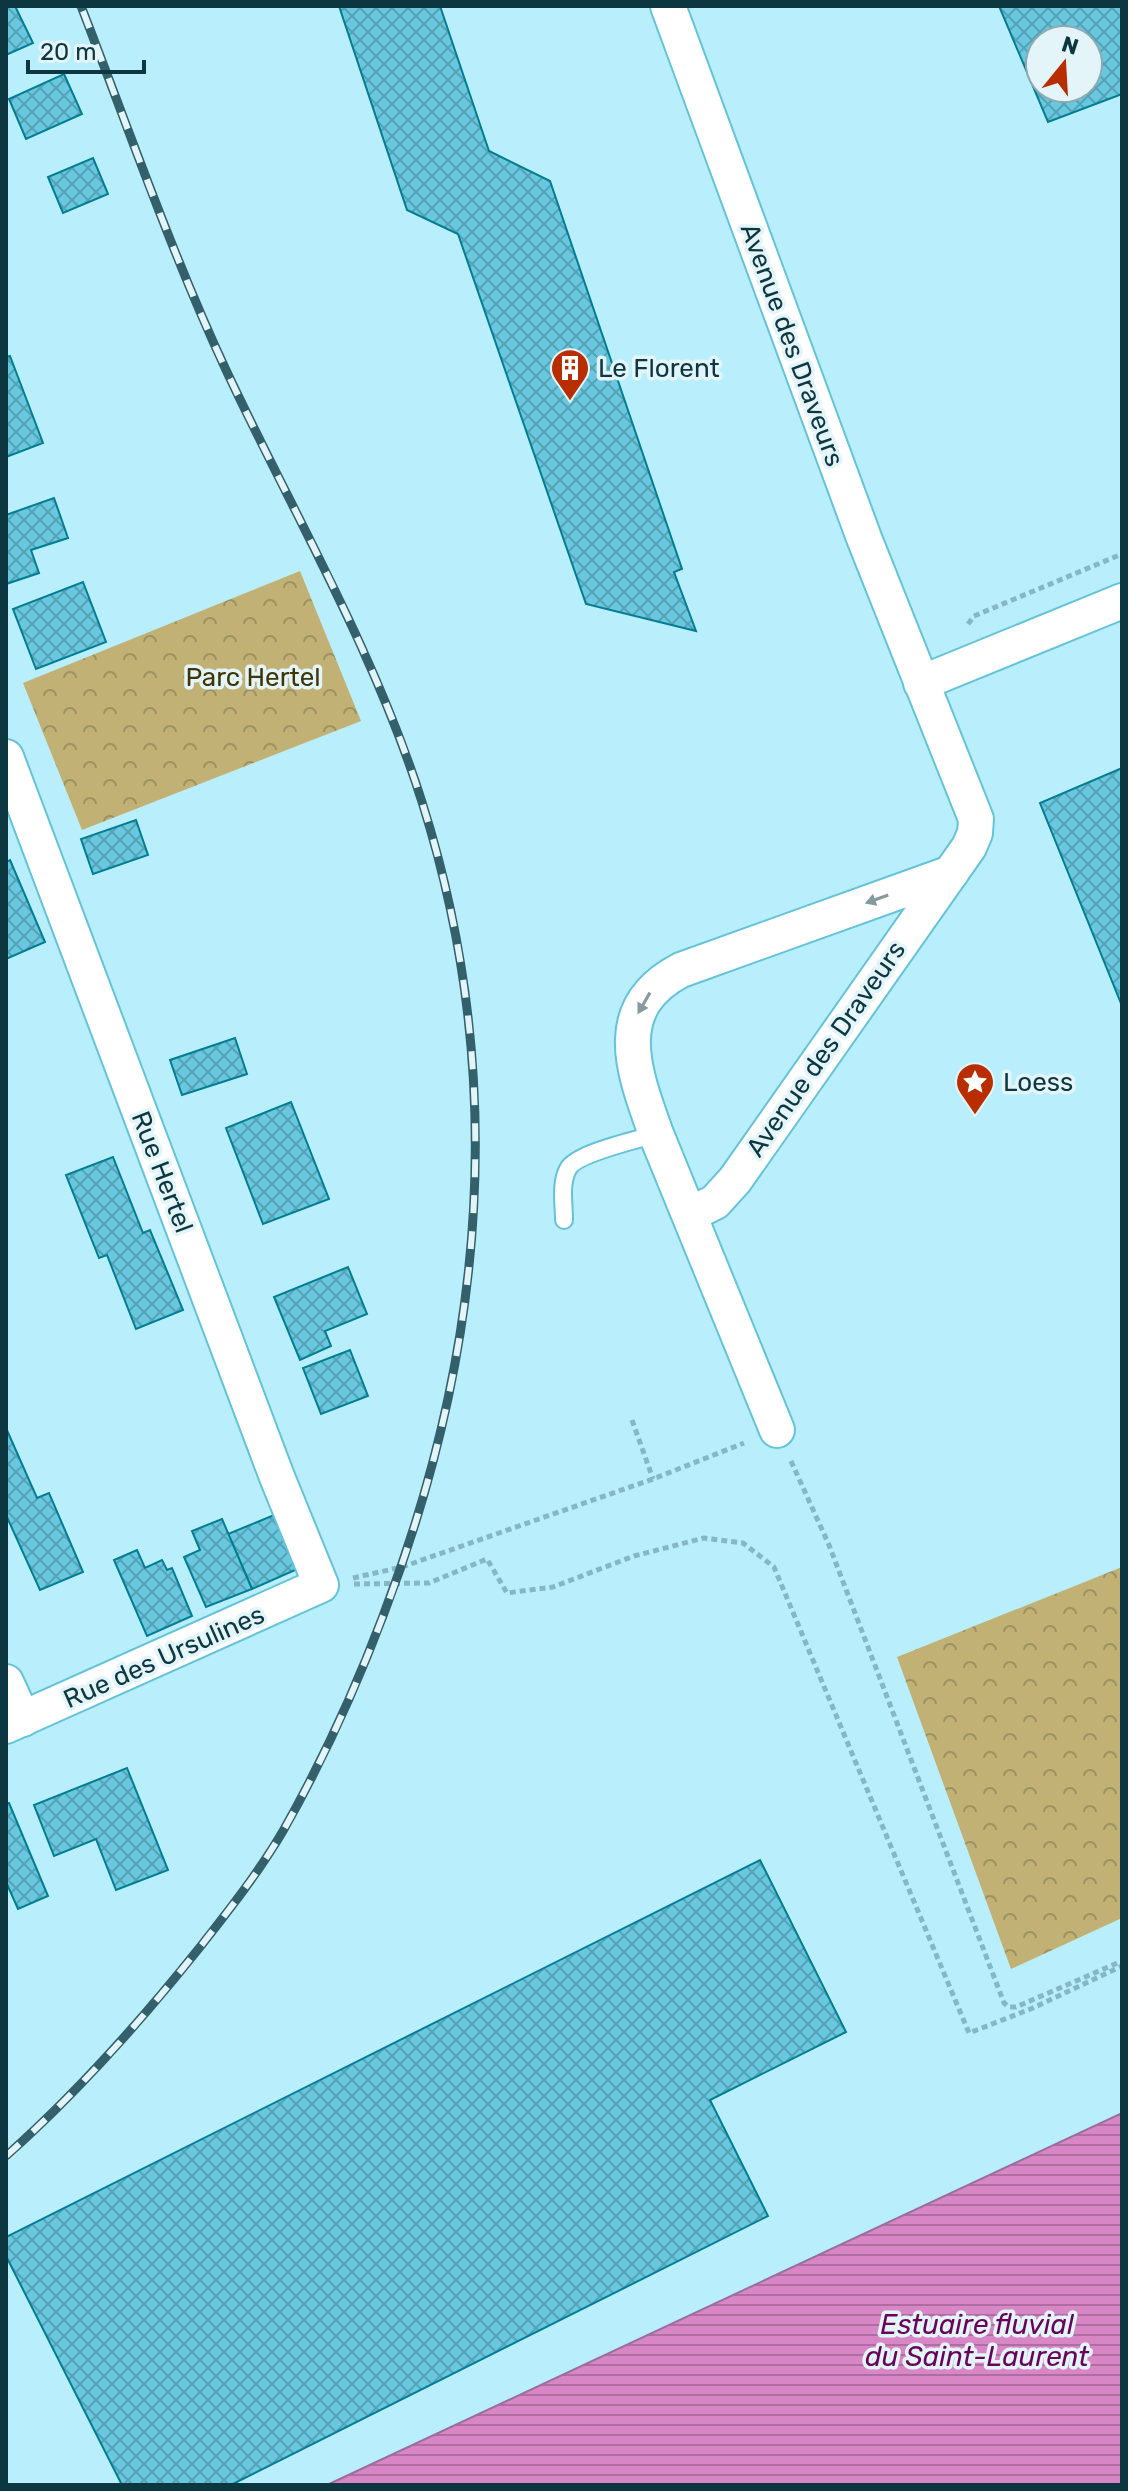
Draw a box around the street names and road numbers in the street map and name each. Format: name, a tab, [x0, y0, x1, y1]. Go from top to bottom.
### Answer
street label: Avenue des Draveurs	[734, 219, 850, 471]
street label: Avenue des Draveurs	[740, 935, 912, 1163]
street label: Rue Hertel	[125, 1107, 199, 1237]
street label: Rue des Ursulines	[59, 1599, 269, 1715]

